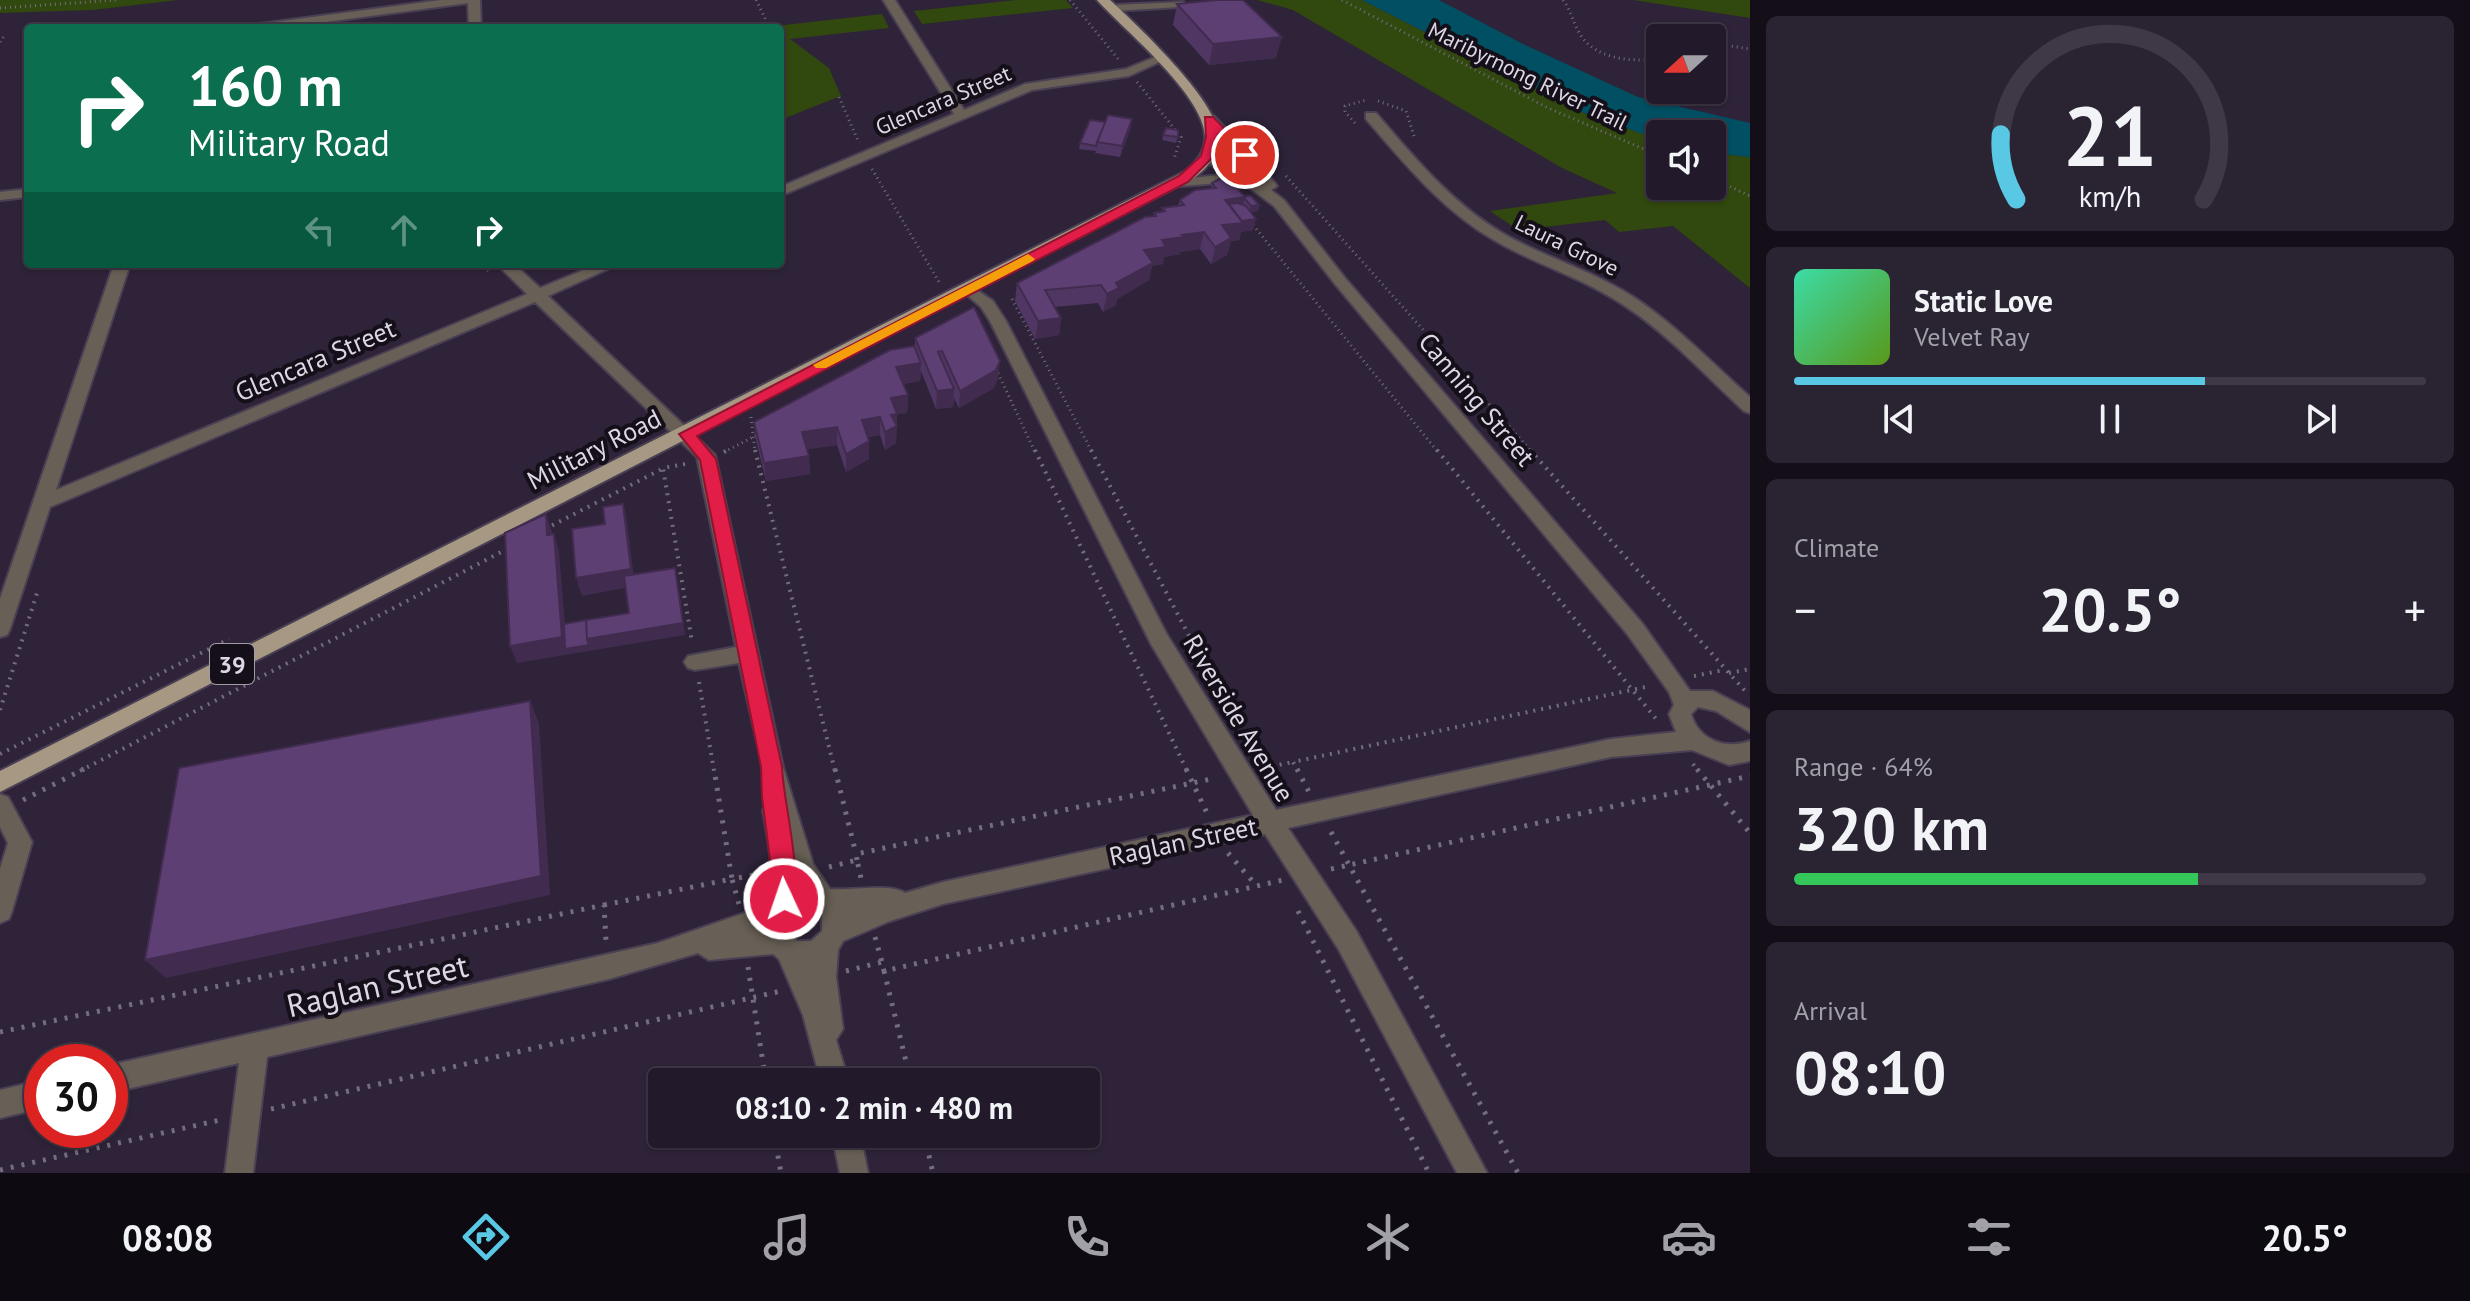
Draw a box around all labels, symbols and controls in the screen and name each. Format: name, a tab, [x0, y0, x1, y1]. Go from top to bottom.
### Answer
street label: Maribyrnong River Trail	[1424, 16, 1633, 137]
north arrow	[1646, 24, 1726, 104]
map controls	[1646, 24, 1726, 200]
text: 160 m	[188, 49, 343, 121]
icon: right	[56, 56, 160, 160]
street label: Glencara Street	[871, 59, 1015, 141]
text: 21	[2063, 80, 2157, 188]
text: Military Road	[188, 119, 390, 166]
button: sound	[1646, 120, 1726, 200]
pin	[1211, 121, 1279, 189]
icon: arrive	[1223, 133, 1267, 177]
text: km/h	[2079, 178, 2141, 215]
icon: left	[298, 208, 342, 252]
icon: ahead	[382, 208, 426, 252]
icon: right	[466, 208, 510, 252]
street label: Laura Grove	[1511, 208, 1623, 282]
text: Static Love	[1914, 281, 2053, 320]
street label: Glencara Street	[230, 311, 400, 409]
text: Velvet Ray	[1914, 320, 2030, 353]
street label: Canning Street	[1412, 325, 1543, 473]
icon: previous	[1877, 397, 1921, 441]
icon: pause	[2088, 397, 2132, 441]
icon: next	[2299, 397, 2343, 441]
street label: Military Road	[522, 401, 666, 497]
text: Climate	[1794, 531, 1879, 564]
text: 20.5°	[2038, 570, 2182, 648]
text: −	[1794, 581, 1816, 638]
text: +	[2404, 581, 2426, 638]
street label: Riverside Avenue	[1176, 628, 1302, 808]
road number: 39	[210, 644, 254, 684]
text: Range · 64%	[1794, 750, 1933, 783]
text: 320 km	[1794, 789, 1989, 867]
street label: Raglan Street	[1106, 809, 1260, 873]
position arrow	[742, 857, 826, 941]
street label: Raglan Street	[282, 944, 472, 1026]
text: Arrival	[1794, 994, 1867, 1027]
text: 08:10	[1794, 1033, 1946, 1111]
speed limit sign: 30	[24, 1044, 128, 1148]
text: 08:10 · 2 min · 480 m	[735, 1088, 1013, 1127]
icon: directions	[458, 1209, 514, 1265]
icon: music	[759, 1209, 815, 1265]
icon: phone	[1059, 1209, 1115, 1265]
icon: climate	[1360, 1209, 1416, 1265]
icon: car	[1661, 1209, 1717, 1265]
icon: filters	[1961, 1209, 2017, 1265]
text: 08:08	[122, 1214, 214, 1261]
text: 20.5°	[2262, 1214, 2348, 1261]

